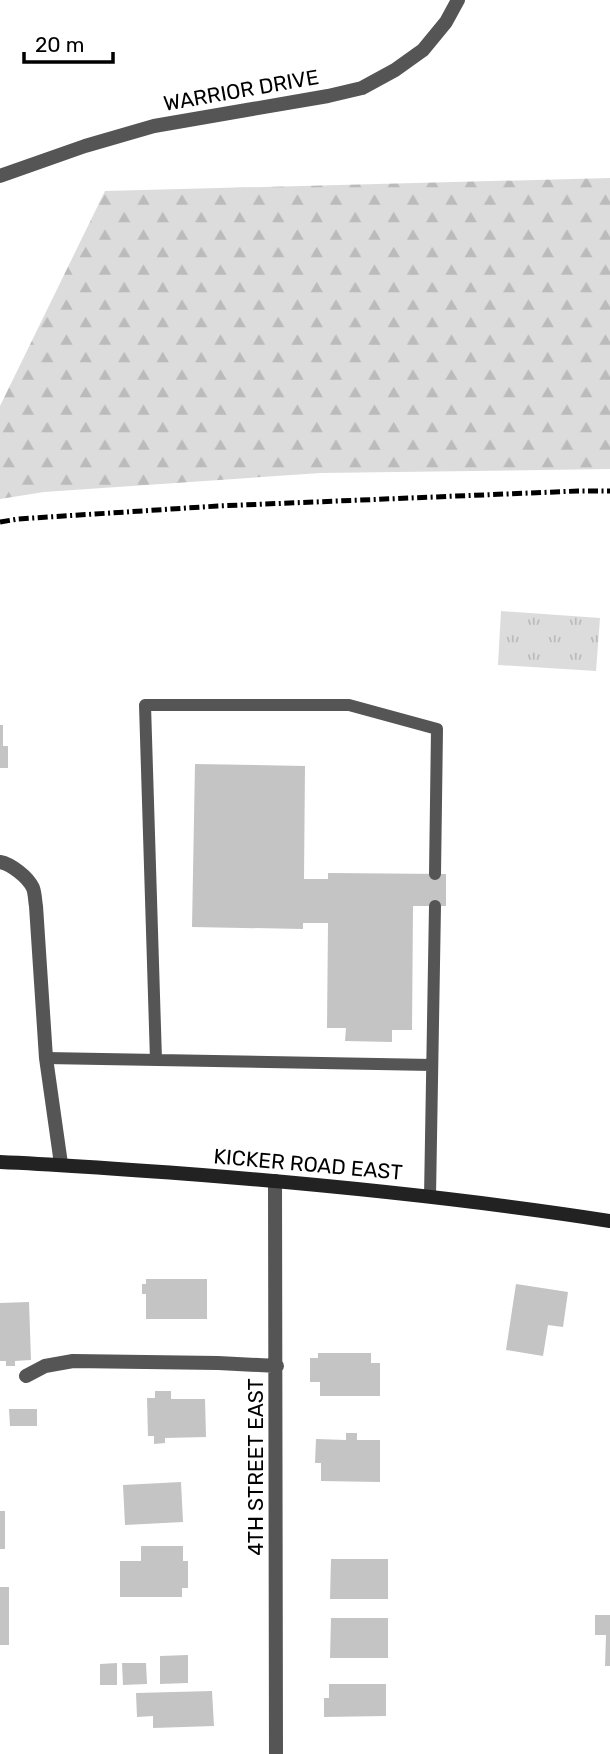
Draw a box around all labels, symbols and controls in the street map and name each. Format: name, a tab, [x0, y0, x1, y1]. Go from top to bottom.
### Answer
scale bar	[24, 21, 114, 65]
text: 20 m	[35, 32, 84, 57]
street label: WARRIOR DRIVE	[161, 64, 321, 116]
street label: KICKER ROAD EAST	[212, 1143, 404, 1185]
street label: 4TH STREET EAST	[243, 1378, 268, 1556]

